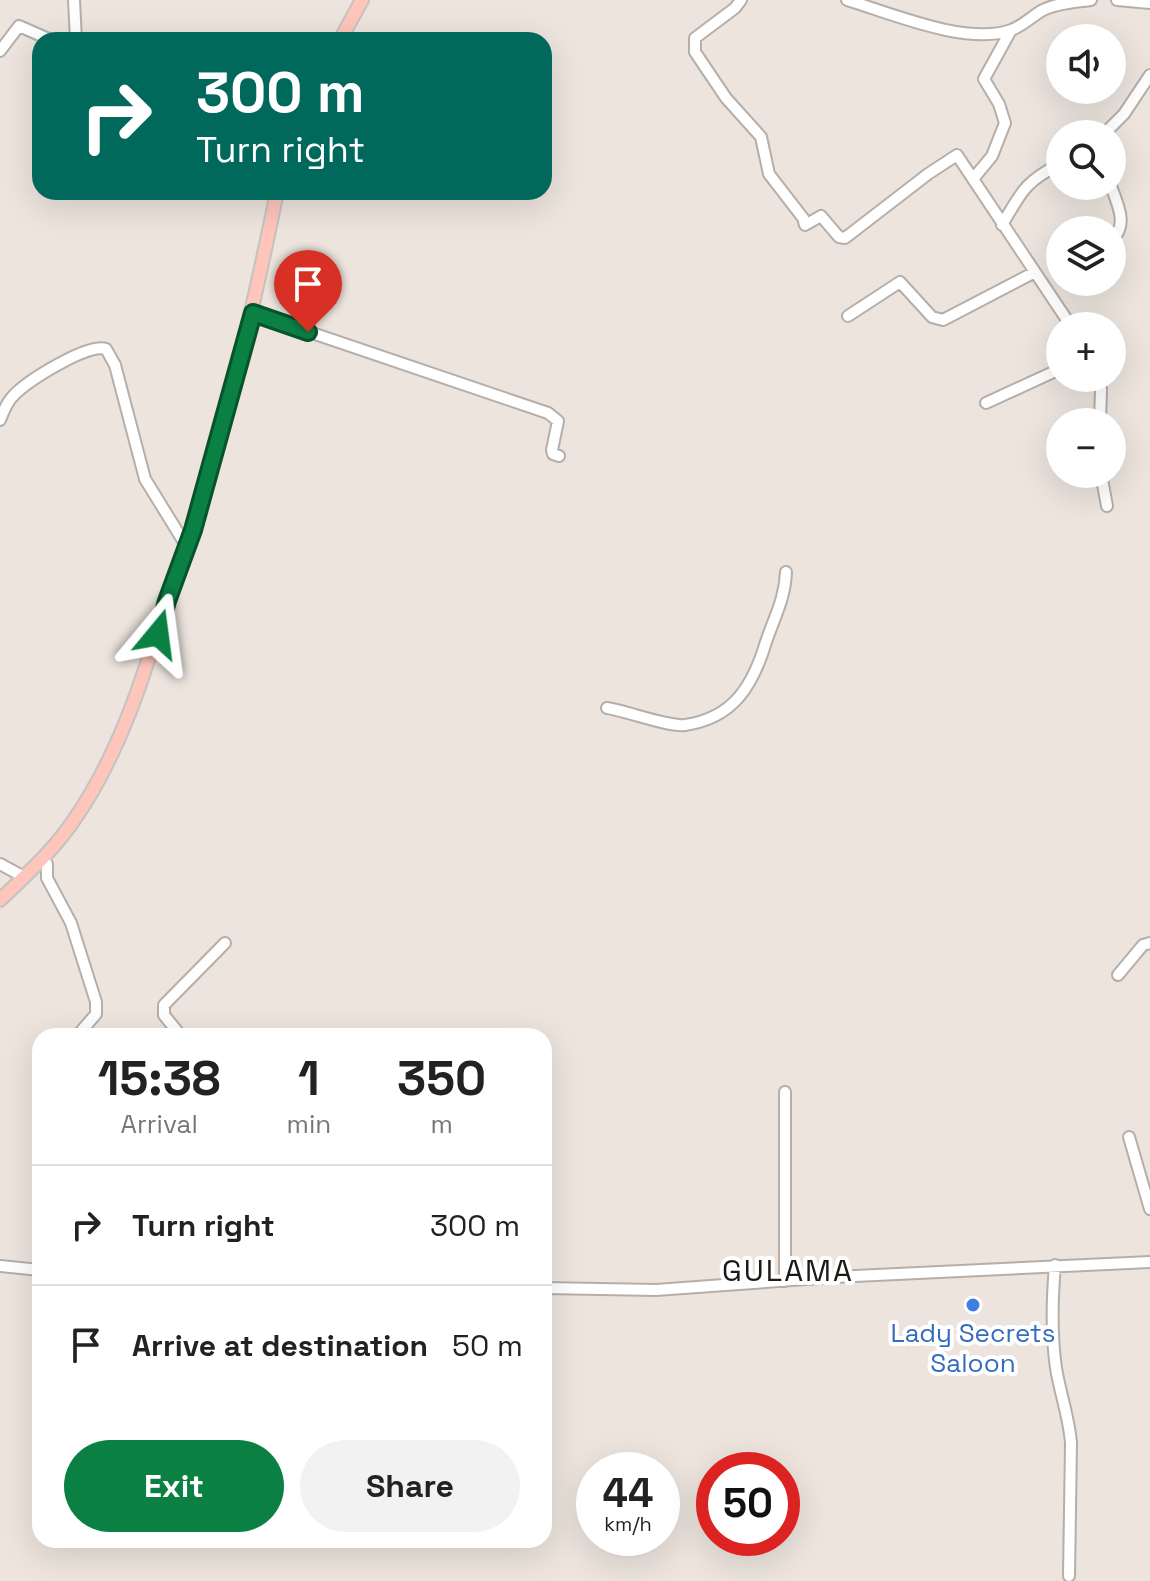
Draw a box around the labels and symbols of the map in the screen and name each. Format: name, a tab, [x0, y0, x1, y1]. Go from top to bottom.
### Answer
pin	[274, 250, 342, 332]
position arrow	[116, 592, 200, 676]
district label: GULAMA	[722, 1251, 854, 1290]
marker: Lady Secrets Saloon	[964, 1296, 982, 1314]
place label: Lady Secrets Saloon	[891, 1316, 1055, 1380]
speed limit sign: 50	[696, 1452, 800, 1556]

